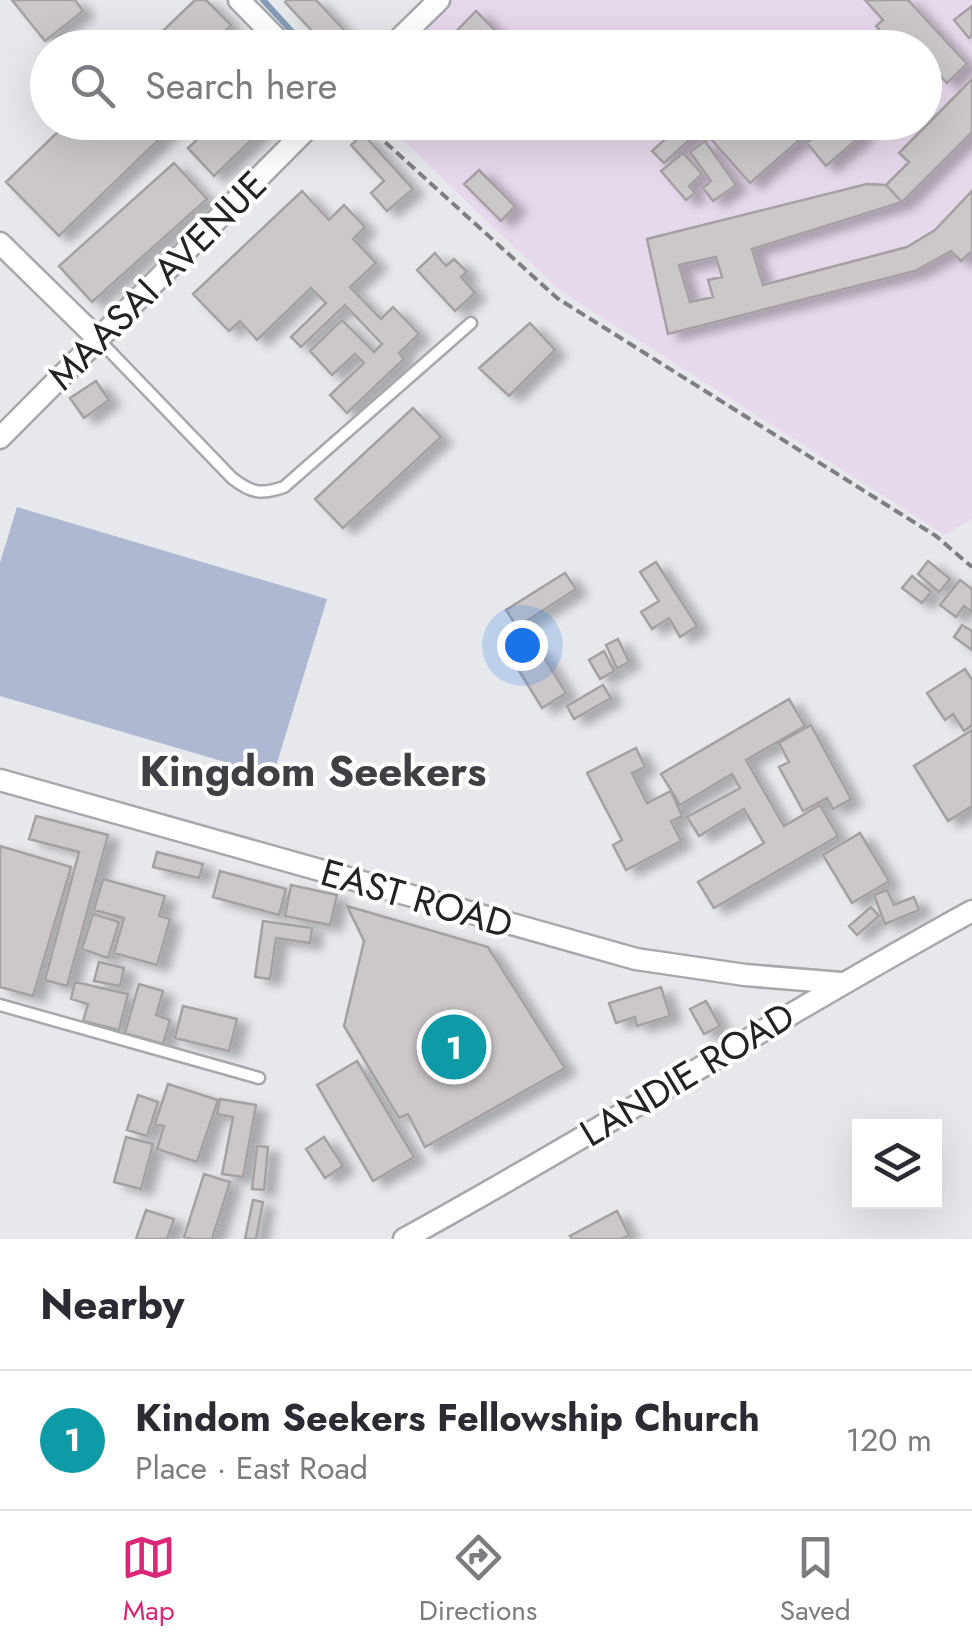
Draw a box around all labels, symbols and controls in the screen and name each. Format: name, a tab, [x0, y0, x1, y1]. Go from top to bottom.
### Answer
search box	[30, 30, 942, 140]
icon: search	[65, 58, 120, 113]
text: Search here	[145, 58, 337, 113]
street label: MAASAI AVENUE	[35, 158, 279, 402]
your location	[497, 620, 548, 671]
district label: Kingdom Seekers	[140, 741, 486, 802]
street label: EAST ROAD	[315, 844, 519, 952]
street label: LANDIE ROAD	[569, 988, 805, 1160]
pin: 1	[422, 1010, 486, 1084]
map controls	[852, 1119, 942, 1209]
button: layers	[852, 1119, 942, 1209]
text: Nearby	[40, 1274, 184, 1335]
text: Kindom Seekers Fellowship Church	[135, 1390, 760, 1445]
text: 1	[64, 1417, 81, 1463]
text: 120 m	[846, 1417, 932, 1463]
text: Place · East Road	[135, 1445, 368, 1491]
tab: Map	[121, 1530, 176, 1631]
tab: Directions	[419, 1530, 537, 1631]
tab: Saved	[780, 1530, 851, 1631]

